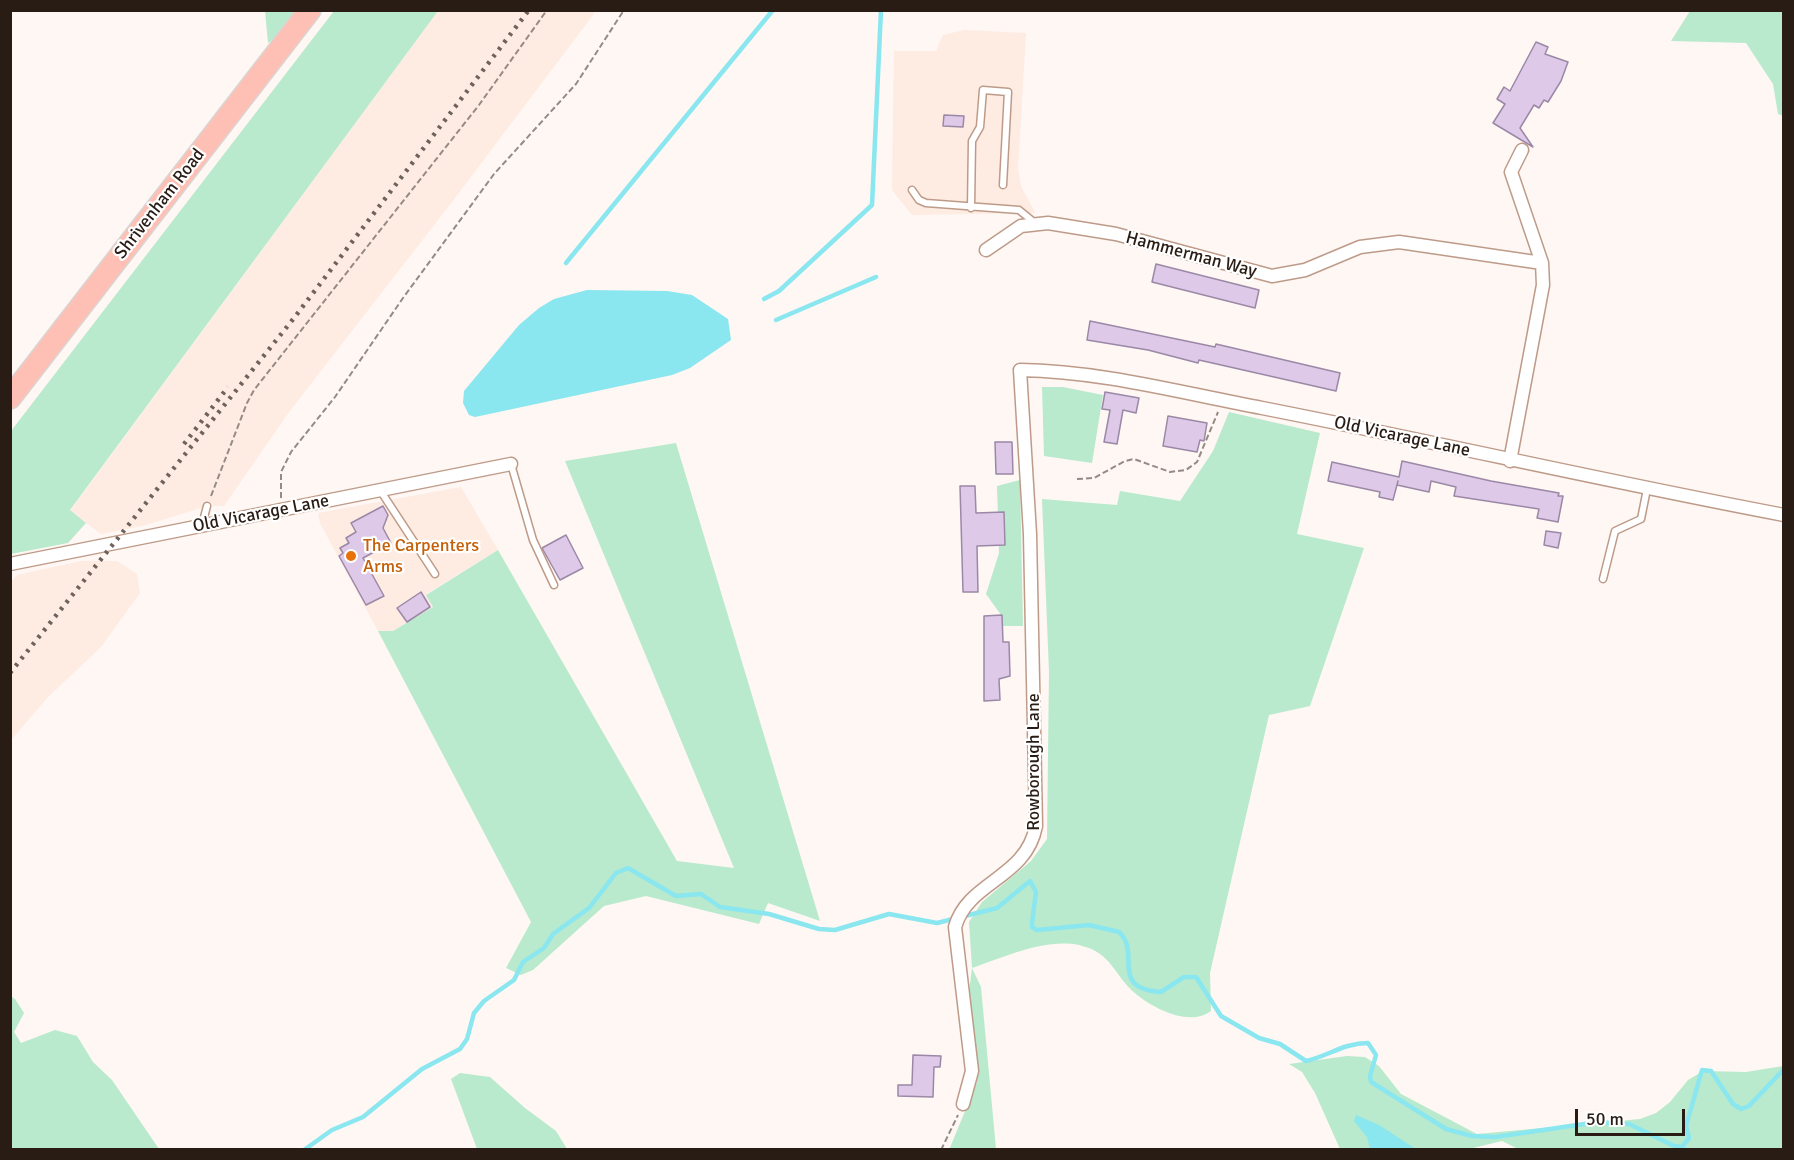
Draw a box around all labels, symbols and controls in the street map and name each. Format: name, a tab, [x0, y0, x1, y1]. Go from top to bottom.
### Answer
street label: Shrivenham Road	[110, 145, 210, 263]
street label: Hammerman Way	[1123, 227, 1259, 283]
street label: Old Vicarage Lane	[1332, 412, 1472, 462]
street label: Old Vicarage Lane	[191, 490, 331, 538]
place label: The Carpenters Arms	[363, 535, 479, 578]
marker: The Carpenters Arms	[344, 549, 358, 563]
street label: Rowborough Lane	[1023, 693, 1045, 831]
scale bar	[1578, 1097, 1688, 1135]
text: 50 m	[1586, 1108, 1624, 1130]

